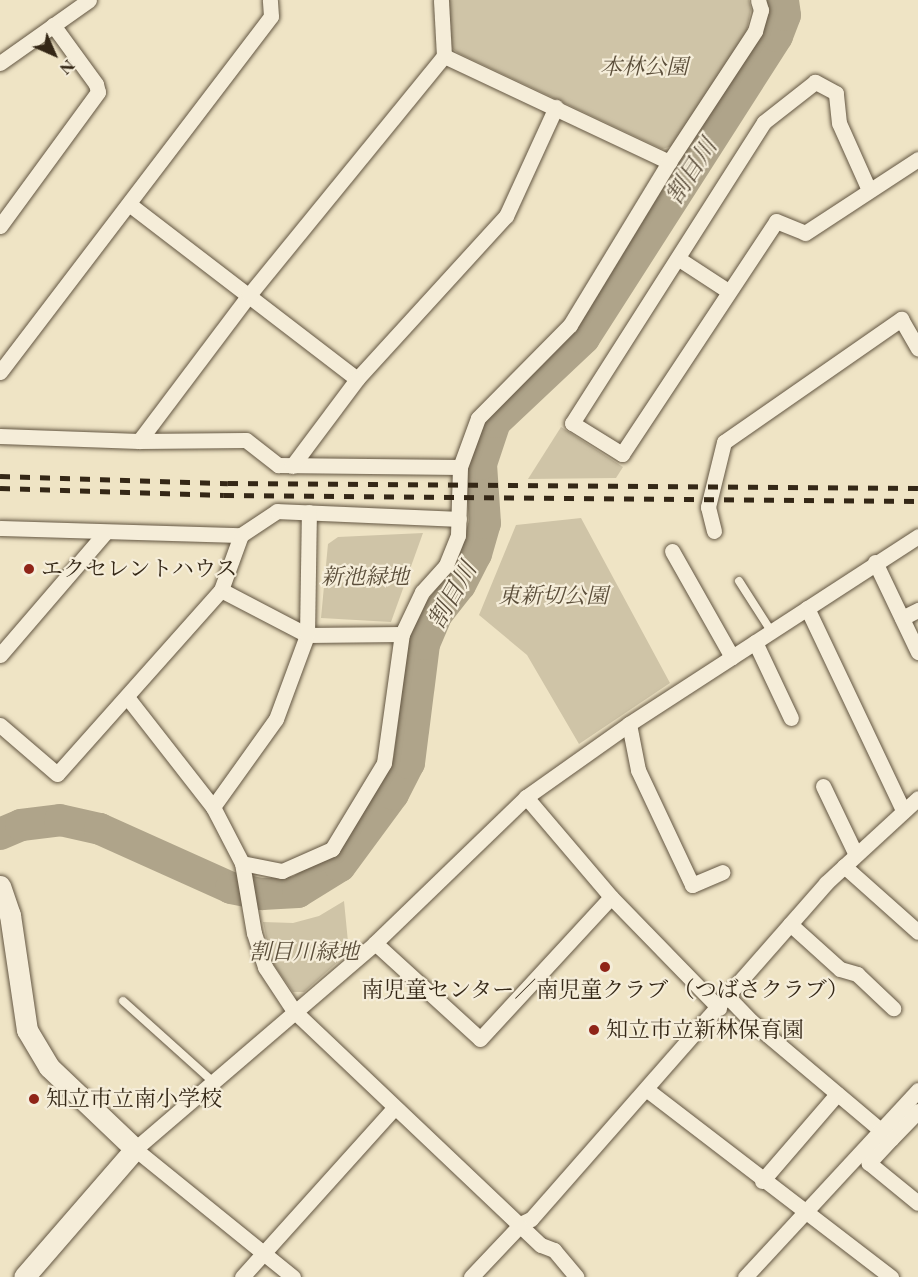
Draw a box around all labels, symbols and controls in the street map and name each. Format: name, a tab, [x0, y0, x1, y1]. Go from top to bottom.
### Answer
north arrow	[24, 24, 84, 84]
park label: 本林公園	[600, 54, 688, 80]
text: N	[55, 55, 79, 79]
water label: 割目川	[659, 133, 723, 209]
place label: エクセレントハウス	[41, 556, 239, 582]
water label: 割目川	[422, 557, 482, 633]
marker: エクセレントハウス	[22, 562, 36, 576]
park label: 新池緑地	[321, 564, 409, 590]
park label: 東新切公園	[498, 583, 608, 609]
park label: 割目川緑地	[249, 939, 359, 965]
marker: 南児童センター／南児童クラブ （つばさクラブ）	[598, 960, 612, 974]
place label: 南児童センター／南児童クラブ （つばさクラブ）	[361, 977, 849, 1003]
place label: 知立市立新林保育園	[606, 1017, 804, 1043]
marker: 知立市立新林保育園	[587, 1023, 601, 1037]
place label: 知立市立南小学校	[46, 1086, 222, 1112]
marker: 知立市立南小学校	[27, 1092, 41, 1106]

